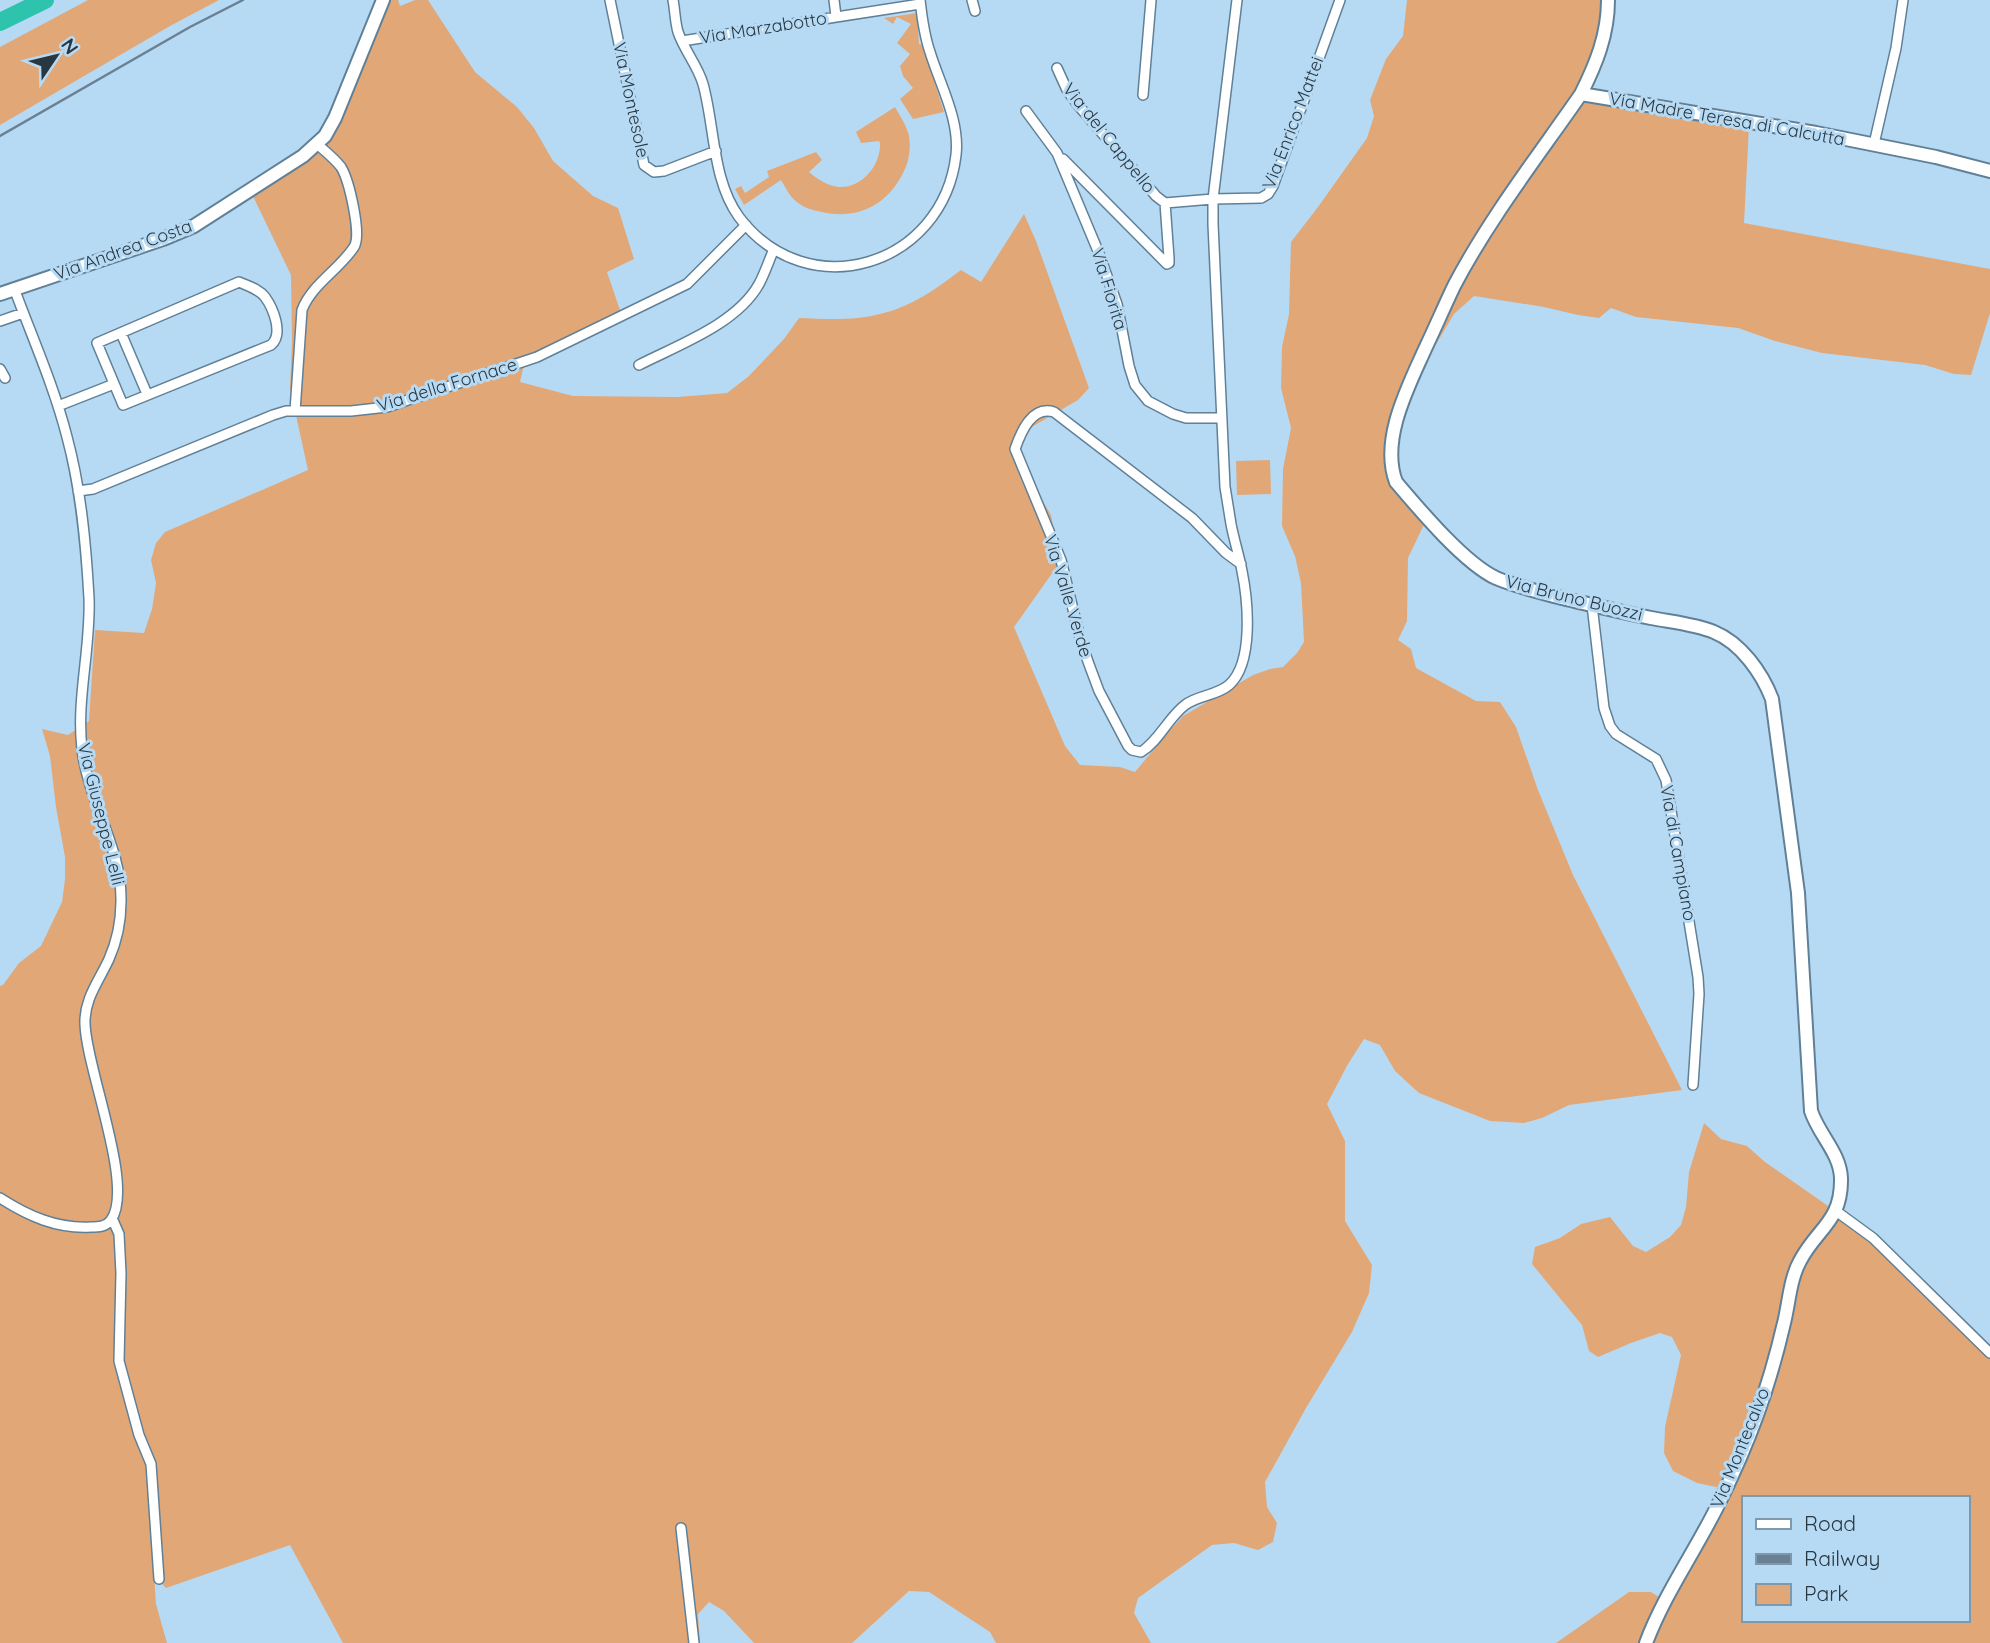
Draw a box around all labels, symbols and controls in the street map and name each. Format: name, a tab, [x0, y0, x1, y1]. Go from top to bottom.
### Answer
street label: Via Marzabotto	[698, 6, 828, 49]
north arrow	[21, 21, 91, 91]
text: N	[56, 34, 84, 59]
street label: Via Montesole	[608, 40, 655, 160]
street label: Via Enrico Mattei	[1257, 53, 1328, 192]
street label: Via del Cappello	[1058, 78, 1161, 198]
street label: Via Madre Teresa di Calcutta	[1607, 86, 1847, 151]
street label: Via Andrea Costa	[51, 214, 195, 285]
street label: Via Fiorita	[1086, 245, 1133, 333]
street label: Via della Fornace	[374, 352, 520, 417]
street label: Via Valle Verde	[1039, 532, 1098, 660]
street label: Via Bruno Buozzi	[1503, 569, 1645, 626]
street label: Via Giuseppe Lelli	[73, 740, 130, 887]
street label: Via di Campiano	[1655, 783, 1702, 923]
street label: Via Montecalvo	[1705, 1384, 1774, 1512]
legend	[1742, 1496, 1969, 1622]
text: Road	[1804, 1510, 1856, 1536]
text: Railway	[1804, 1545, 1880, 1571]
text: Park	[1804, 1580, 1848, 1606]

